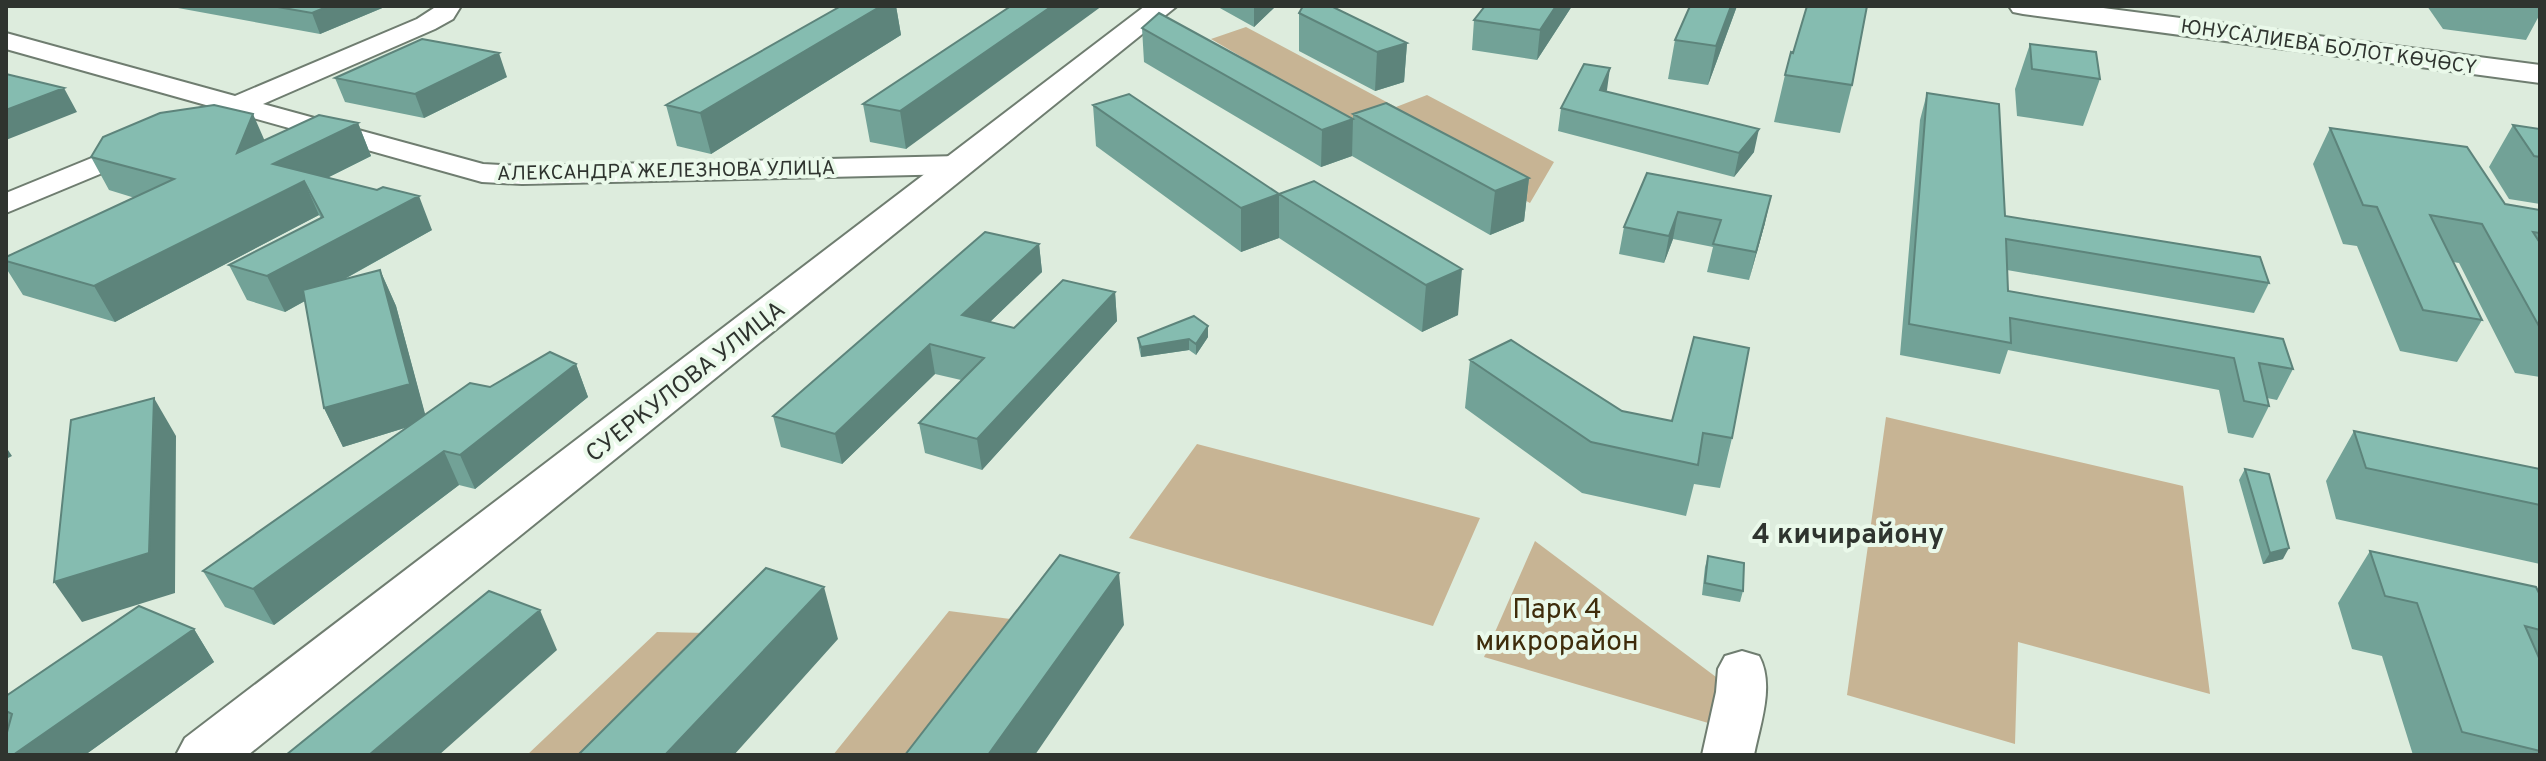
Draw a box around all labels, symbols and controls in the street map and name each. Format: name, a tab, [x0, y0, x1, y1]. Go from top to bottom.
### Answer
street label: ЮНУСАЛИЕВА БОЛОТ КӨЧӨСҮ	[2179, 14, 2479, 82]
street label: АЛЕКСАНДРА ЖЕЛЕЗНОВА УЛИЦА	[497, 156, 835, 188]
street label: СУЕРКУЛОВА УЛИЦА	[580, 295, 792, 470]
district label: 4 кичирайону	[1752, 518, 1944, 554]
park label: Парк 4 микрорайон	[1475, 593, 1639, 661]

